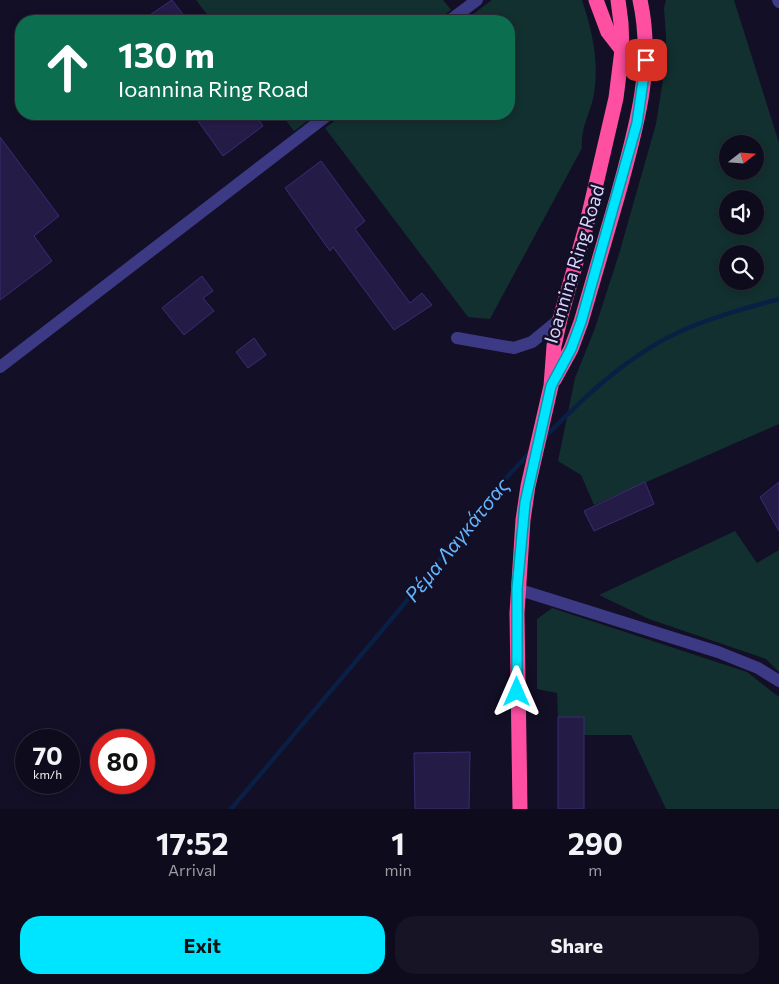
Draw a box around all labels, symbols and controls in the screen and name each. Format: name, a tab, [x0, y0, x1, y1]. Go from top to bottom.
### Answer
text: 130 m	[118, 32, 215, 75]
icon: ahead	[35, 35, 100, 100]
pin	[625, 39, 667, 81]
icon: arrive	[632, 46, 660, 74]
text: Ioannina Ring Road	[118, 75, 309, 102]
north arrow	[719, 135, 764, 180]
map controls	[719, 135, 764, 290]
street label: Ioannina Ring Road	[538, 182, 609, 346]
button: sound	[719, 190, 764, 235]
button: search	[719, 245, 764, 290]
water label: Ρέμα Λαγκάτσας	[399, 473, 514, 606]
position arrow	[490, 665, 542, 717]
speed limit sign: 80	[90, 729, 155, 794]
text: 70	[32, 740, 63, 770]
text: km/h	[33, 767, 62, 781]
text: 17:52	[156, 824, 229, 861]
text: 1	[391, 824, 405, 861]
text: 290	[568, 824, 623, 861]
text: Arrival	[168, 860, 216, 879]
text: min	[384, 860, 412, 879]
text: m	[588, 860, 602, 879]
button: Exit	[20, 916, 385, 974]
button: Share	[395, 916, 759, 974]

